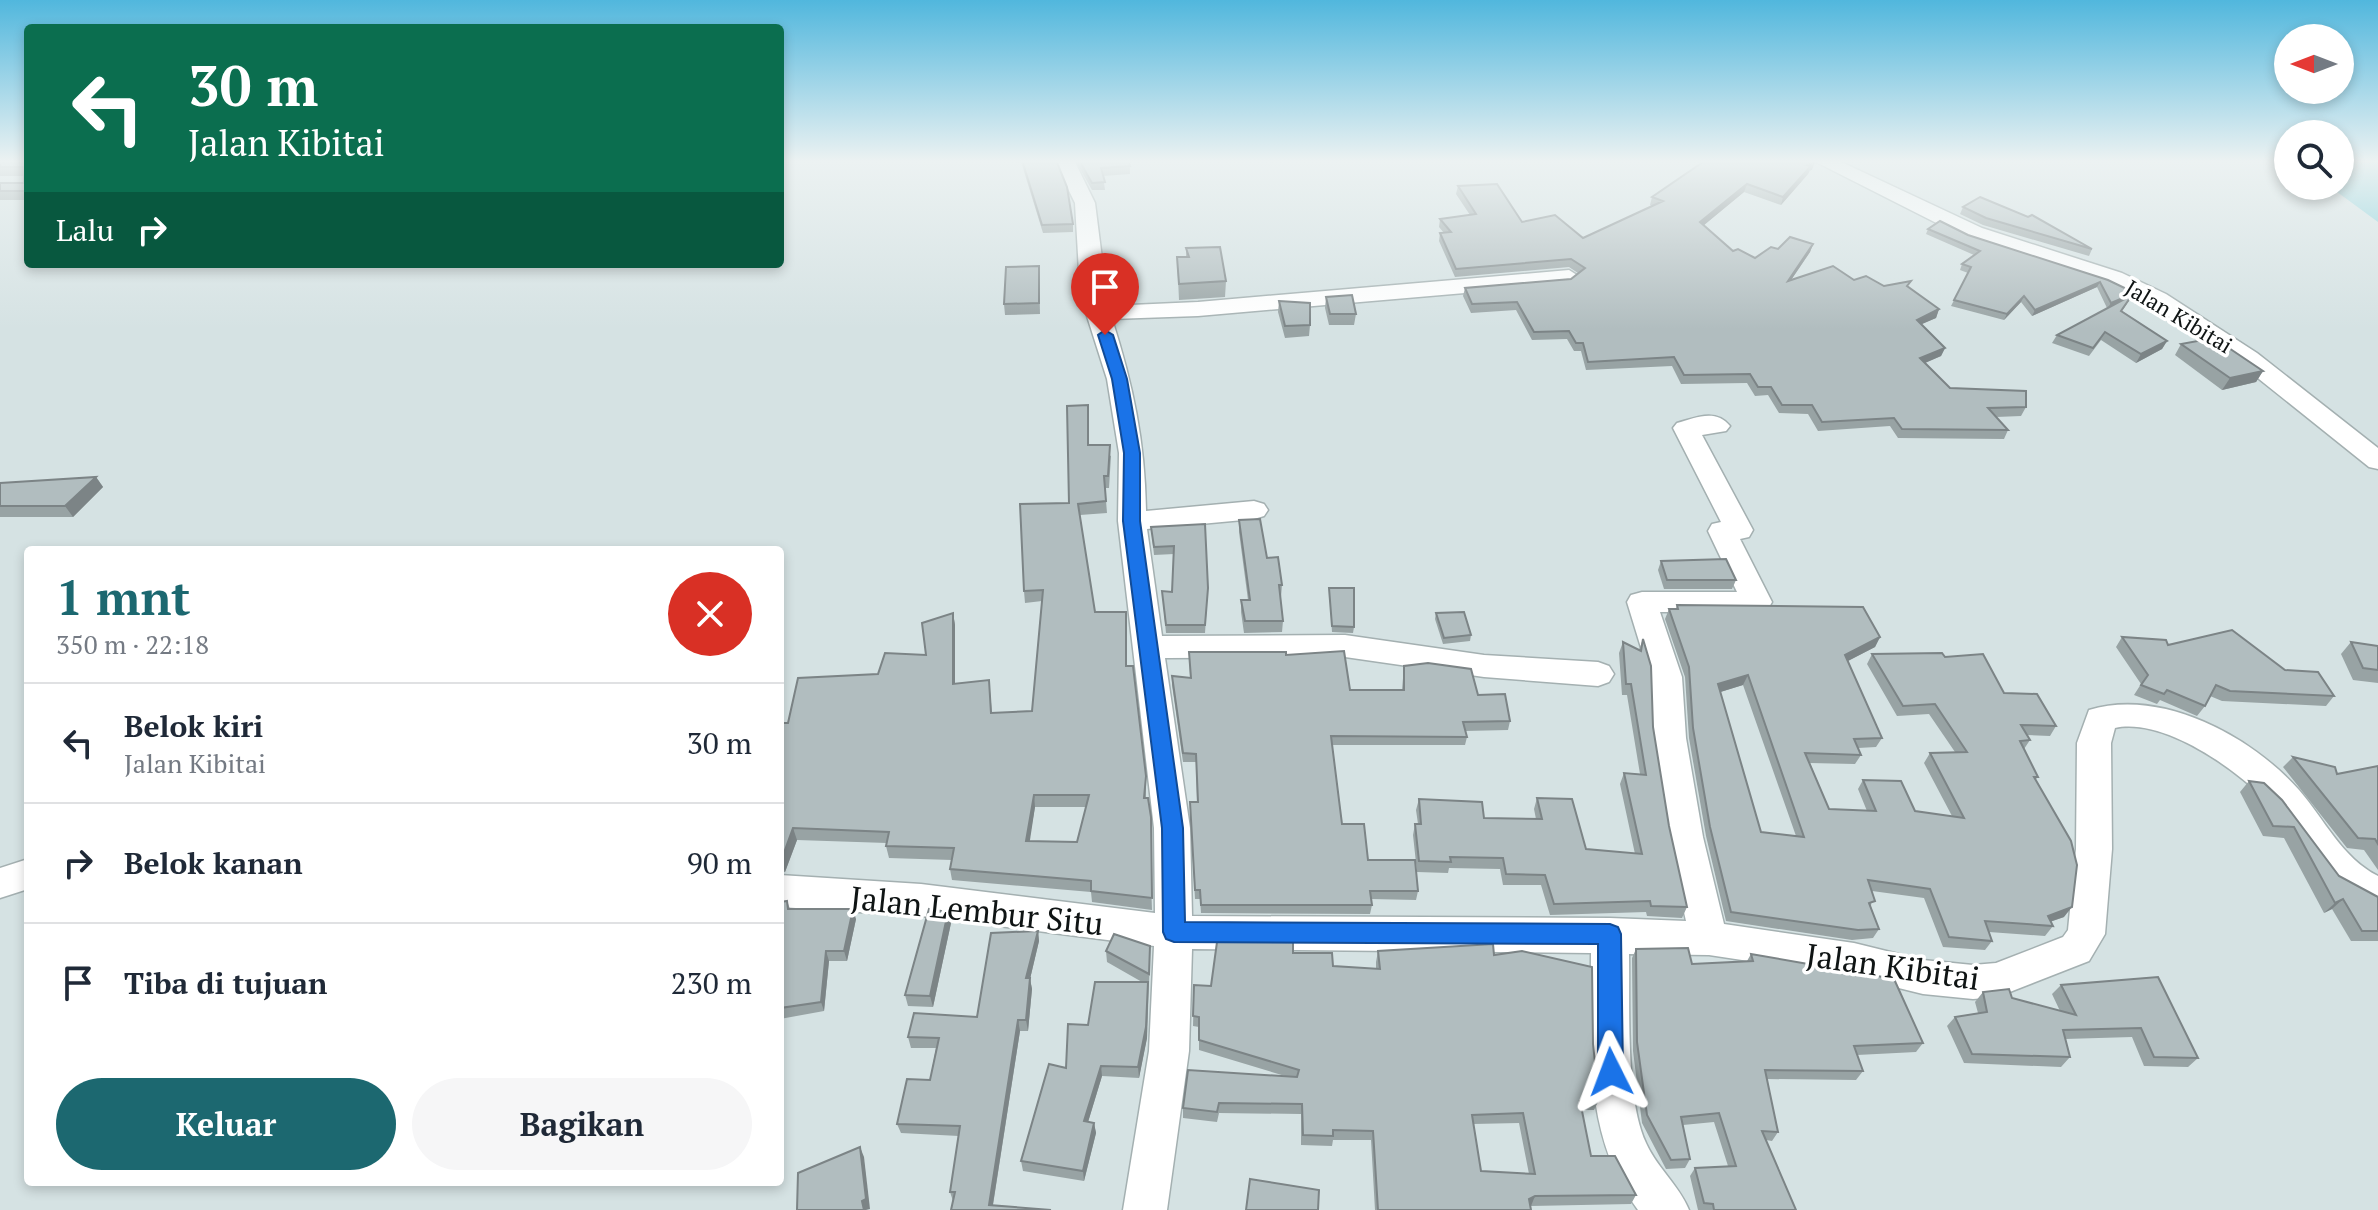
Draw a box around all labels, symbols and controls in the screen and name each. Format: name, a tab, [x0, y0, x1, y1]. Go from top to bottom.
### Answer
north arrow	[2274, 24, 2354, 104]
map controls	[2274, 24, 2354, 200]
text: 30 m	[188, 48, 318, 122]
icon: left	[56, 56, 160, 160]
text: Jalan Kibitai	[188, 119, 385, 166]
button: search	[2274, 120, 2354, 200]
icon: right	[130, 208, 174, 252]
text: Lalu	[56, 210, 114, 250]
pin	[1071, 253, 1139, 335]
icon: arrive	[1083, 265, 1127, 309]
street label: Jalan Kibitai	[2120, 273, 2238, 359]
text: 1 mnt	[56, 565, 191, 629]
button: close	[668, 572, 752, 656]
text: 350 m · 22:18	[56, 627, 209, 661]
text: Belok kiri	[124, 706, 263, 746]
icon: left	[56, 721, 100, 765]
text: 30 m	[687, 723, 752, 763]
text: Jalan Kibitai	[124, 746, 266, 780]
icon: right	[56, 841, 100, 885]
text: Belok kanan	[124, 843, 303, 883]
text: 90 m	[687, 843, 752, 883]
street label: Jalan Lembur Situ	[849, 876, 1105, 944]
street label: Jalan Kibitai	[1804, 933, 1982, 999]
icon: arrive	[56, 961, 100, 1005]
text: Tiba di tujuan	[124, 963, 327, 1003]
text: 230 m	[671, 963, 752, 1003]
position arrow	[1569, 1030, 1653, 1114]
button: Keluar	[56, 1078, 396, 1170]
button: Bagikan	[412, 1078, 752, 1170]

